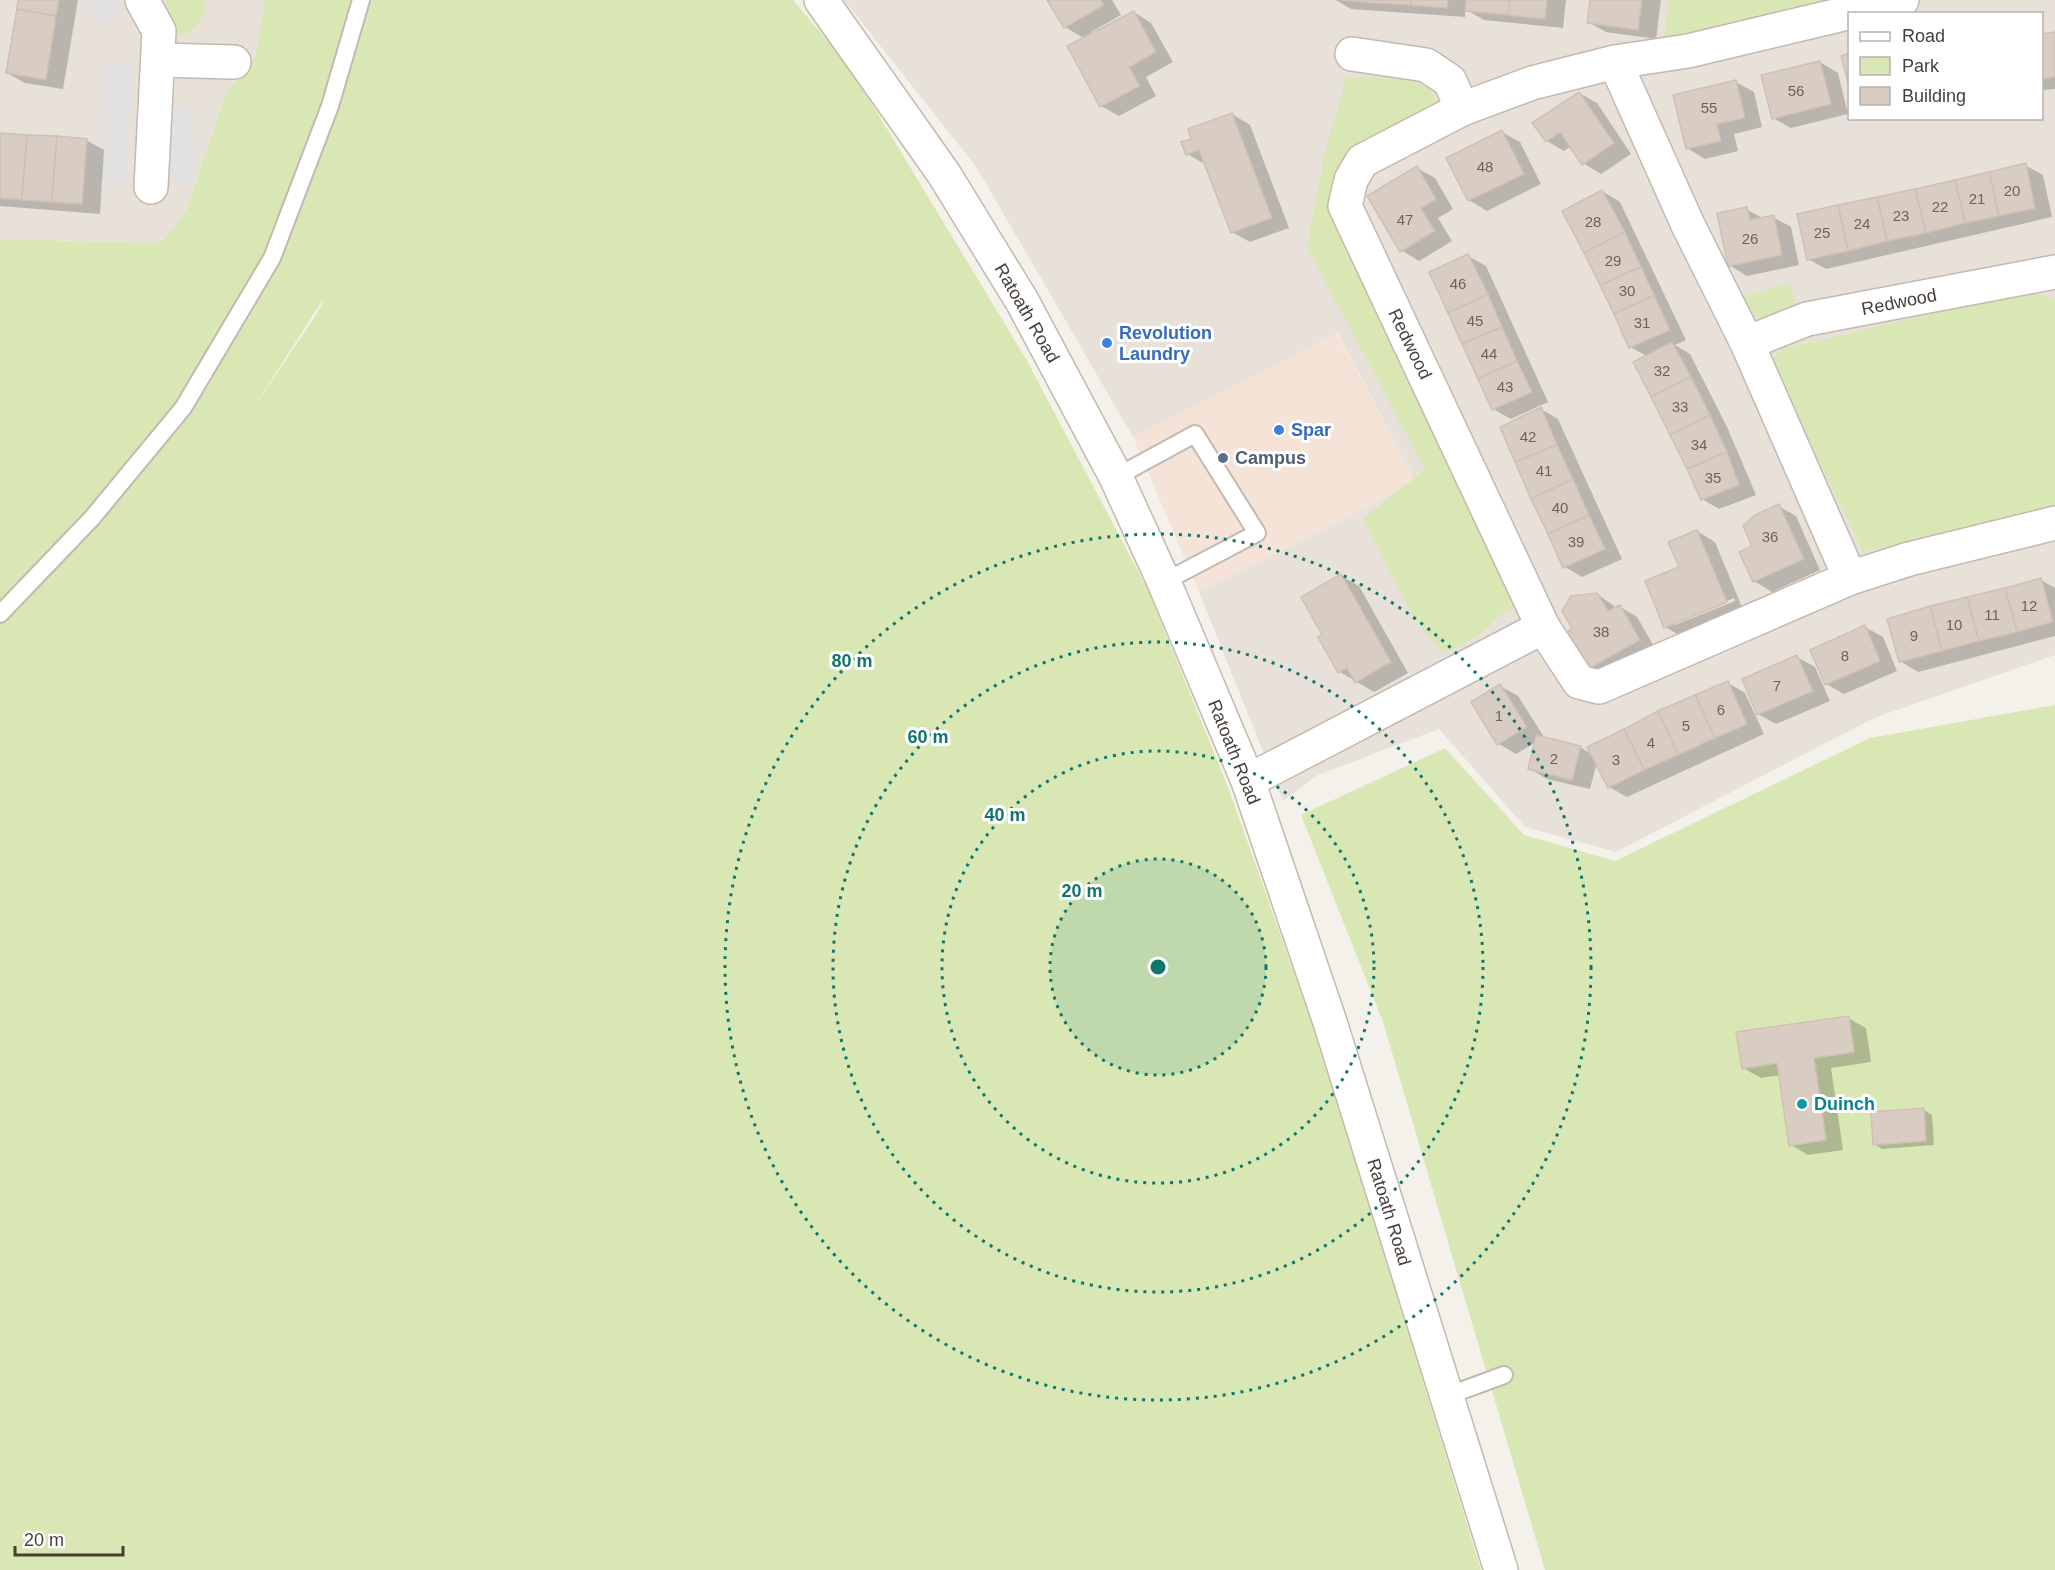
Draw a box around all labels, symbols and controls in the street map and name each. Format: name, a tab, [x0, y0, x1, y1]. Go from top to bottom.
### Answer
legend	[1848, 12, 2043, 120]
text: Road	[1902, 26, 1945, 46]
text: Park	[1902, 56, 1940, 76]
house number: 56	[1788, 82, 1804, 99]
text: Building	[1902, 86, 1966, 106]
house number: 55	[1701, 99, 1717, 116]
house number: 48	[1477, 158, 1493, 175]
house number: 20	[2004, 182, 2020, 199]
house number: 21	[1969, 190, 1985, 207]
house number: 22	[1932, 198, 1948, 215]
house number: 23	[1893, 207, 1909, 224]
house number: 47	[1397, 211, 1413, 228]
house number: 28	[1585, 213, 1601, 230]
house number: 24	[1854, 215, 1870, 232]
house number: 25	[1814, 224, 1830, 241]
house number: 26	[1742, 230, 1758, 247]
house number: 29	[1605, 252, 1621, 269]
street label: Ratoath Road	[991, 260, 1063, 366]
house number: 46	[1450, 275, 1466, 292]
house number: 30	[1619, 282, 1635, 299]
street label: Redwood	[1860, 285, 1938, 319]
street label: Redwood	[1384, 305, 1436, 383]
house number: 45	[1467, 312, 1483, 329]
house number: 31	[1634, 314, 1650, 331]
place label: Revolution Laundry	[1119, 323, 1212, 364]
marker: Revolution Laundry	[1100, 336, 1114, 350]
house number: 44	[1481, 345, 1497, 362]
house number: 32	[1654, 362, 1670, 379]
house number: 43	[1497, 378, 1513, 395]
house number: 33	[1672, 398, 1688, 415]
place label: Spar	[1291, 420, 1331, 440]
marker: Spar	[1272, 423, 1286, 437]
house number: 42	[1520, 428, 1536, 445]
house number: 34	[1691, 436, 1707, 453]
place label: Campus	[1235, 448, 1306, 468]
marker: Campus	[1216, 451, 1230, 465]
house number: 41	[1536, 462, 1552, 479]
house number: 35	[1705, 469, 1721, 486]
house number: 40	[1552, 499, 1568, 516]
house number: 36	[1762, 528, 1778, 545]
house number: 39	[1568, 533, 1584, 550]
house number: 12	[2021, 597, 2037, 614]
house number: 11	[1984, 606, 2000, 623]
house number: 10	[1946, 616, 1962, 633]
house number: 38	[1593, 623, 1609, 640]
house number: 9	[1910, 627, 1918, 644]
house number: 8	[1841, 647, 1849, 664]
text: 80 m	[831, 651, 873, 671]
house number: 7	[1773, 677, 1781, 694]
street label: Ratoath Road	[1204, 697, 1264, 807]
house number: 6	[1717, 701, 1725, 718]
house number: 1	[1495, 707, 1503, 724]
house number: 5	[1682, 717, 1690, 734]
text: 60 m	[907, 727, 949, 747]
house number: 4	[1647, 734, 1655, 751]
house number: 2	[1550, 750, 1558, 767]
house number: 3	[1612, 751, 1620, 768]
text: 40 m	[984, 805, 1026, 825]
text: 20 m	[1061, 881, 1103, 901]
centre of rings	[1148, 957, 1168, 977]
place label: Duinch	[1814, 1094, 1875, 1114]
marker: Duinch	[1795, 1097, 1809, 1111]
street label: Ratoath Road	[1363, 1156, 1415, 1268]
scale bar	[15, 1519, 123, 1557]
text: 20 m	[24, 1530, 64, 1550]

